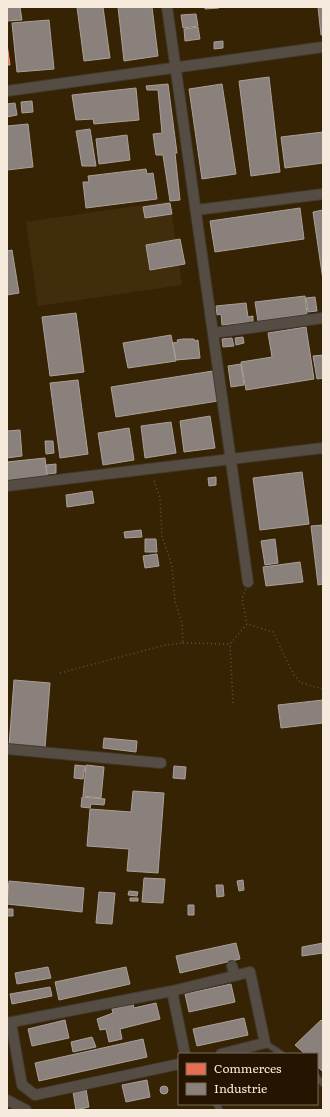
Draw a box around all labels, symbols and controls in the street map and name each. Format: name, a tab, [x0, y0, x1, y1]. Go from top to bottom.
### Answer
legend	[178, 1053, 318, 1105]
text: Commerces	[214, 1059, 282, 1077]
text: Industrie	[214, 1079, 267, 1097]

